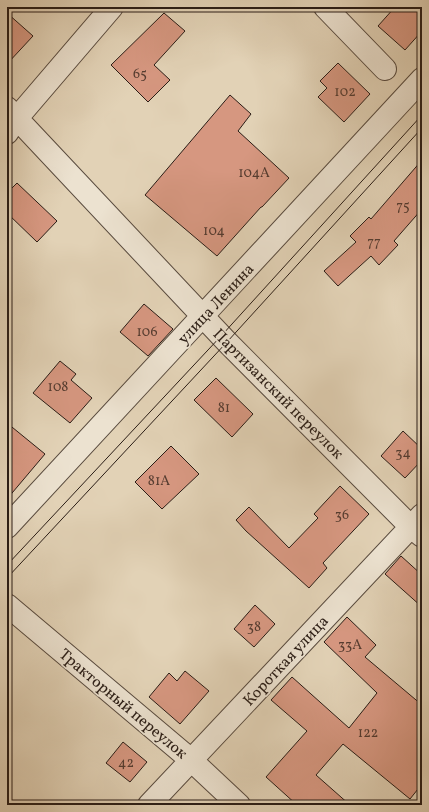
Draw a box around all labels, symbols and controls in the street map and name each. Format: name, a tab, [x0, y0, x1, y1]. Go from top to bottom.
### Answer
house number: 65	[133, 65, 147, 84]
house number: 102	[334, 83, 356, 102]
house number: 104А	[238, 164, 270, 183]
house number: 75	[396, 197, 410, 216]
house number: 104	[203, 222, 225, 241]
house number: 77	[367, 233, 381, 252]
street label: улица Ленина	[173, 259, 260, 350]
house number: 106	[136, 323, 158, 342]
street label: Партизанский переулок	[207, 324, 348, 465]
house number: 108	[48, 378, 68, 397]
house number: 81	[218, 399, 230, 418]
house number: 34	[395, 444, 411, 463]
house number: 81А	[148, 472, 170, 491]
house number: 36	[335, 506, 349, 525]
street label: Короткая улица	[239, 611, 334, 711]
house number: 38	[247, 618, 261, 637]
house number: 33А	[338, 636, 362, 655]
street label: Тракторный переулок	[54, 644, 192, 765]
house number: 122	[358, 724, 378, 743]
house number: 42	[118, 754, 134, 773]

